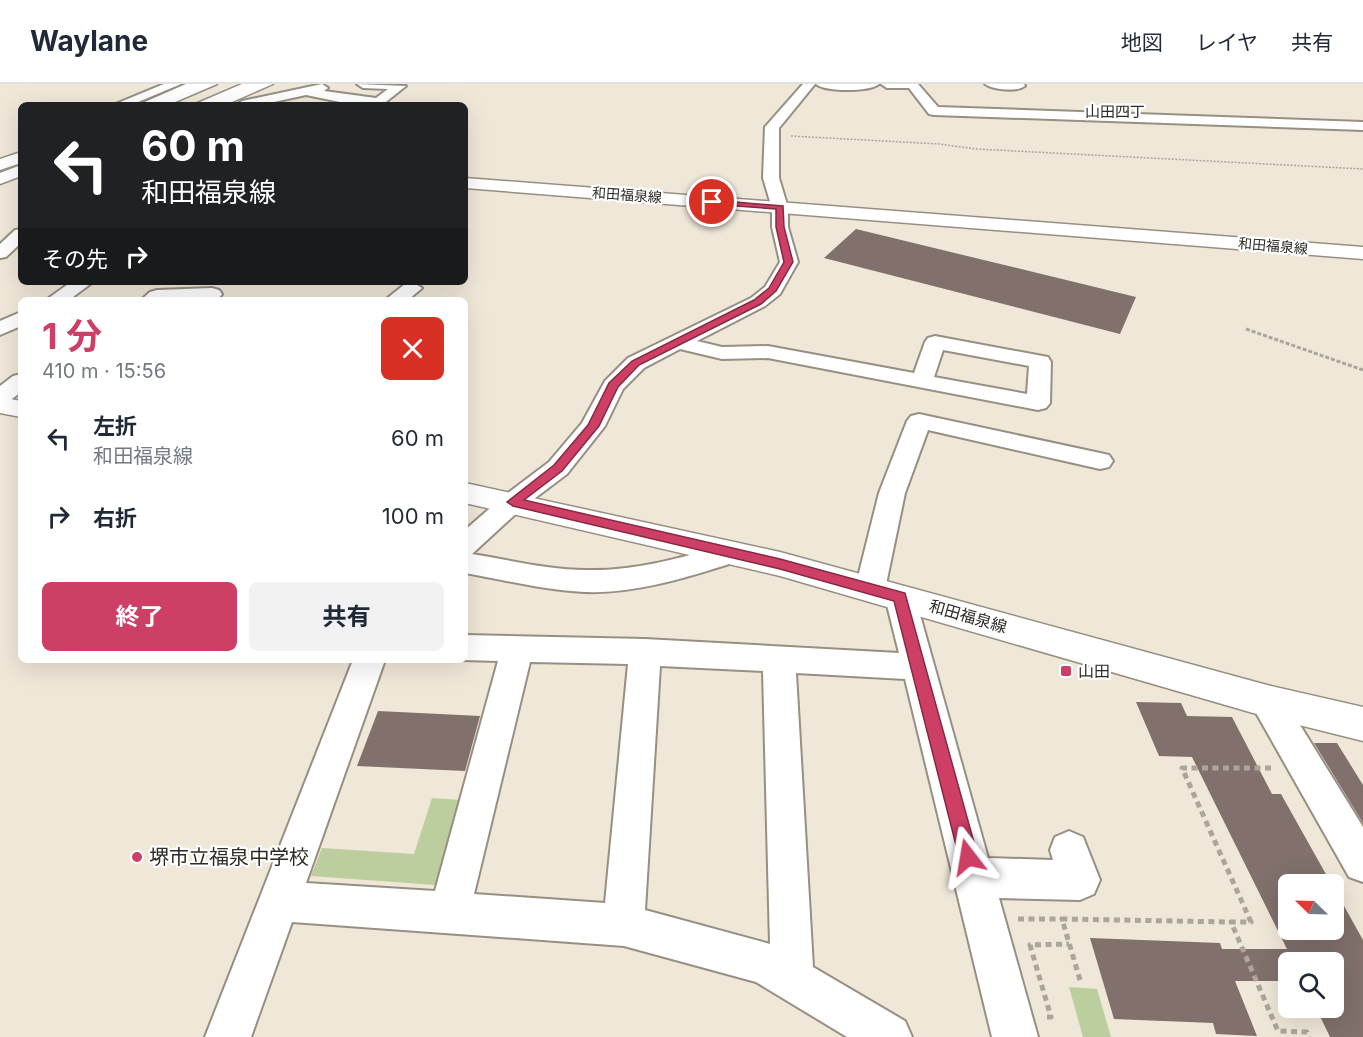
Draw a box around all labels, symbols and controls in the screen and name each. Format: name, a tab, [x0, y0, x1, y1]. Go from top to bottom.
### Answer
text: Waylane	[30, 24, 148, 58]
text: 地図	[1121, 30, 1163, 55]
text: レイヤ	[1196, 30, 1258, 55]
text: 共有	[1291, 30, 1333, 55]
district label: 山田四丁	[1085, 102, 1145, 121]
text: 60 m	[141, 120, 245, 171]
icon: left	[42, 126, 120, 204]
text: 和田福泉線	[141, 176, 276, 209]
pin	[686, 176, 737, 227]
street label: 和田福泉線	[592, 184, 663, 205]
icon: arrive	[695, 185, 728, 218]
street label: 和田福泉線	[1237, 234, 1309, 257]
icon: right	[120, 240, 153, 273]
text: その先	[42, 246, 108, 272]
text: 1 分	[42, 314, 102, 358]
button: close	[381, 317, 444, 380]
text: 410 m · 15:56	[42, 359, 166, 383]
text: 左折	[93, 413, 137, 439]
icon: left	[42, 422, 75, 455]
text: 60 m	[391, 425, 444, 451]
text: 和田福泉線	[93, 444, 193, 468]
icon: right	[42, 500, 75, 533]
text: 100 m	[382, 503, 444, 529]
text: 右折	[93, 505, 137, 531]
button: 終了	[42, 582, 237, 651]
button: 共有	[249, 582, 444, 651]
street label: 和田福泉線	[927, 595, 1009, 637]
place label: 山田	[1078, 661, 1110, 681]
marker: 山田	[1059, 664, 1073, 678]
position arrow	[936, 825, 1000, 889]
place label: 堺市立福泉中学校	[149, 845, 309, 869]
marker: 堺市立福泉中学校	[130, 850, 144, 864]
north arrow	[1278, 874, 1344, 940]
map controls	[1278, 874, 1344, 1018]
button: search	[1278, 952, 1344, 1018]

